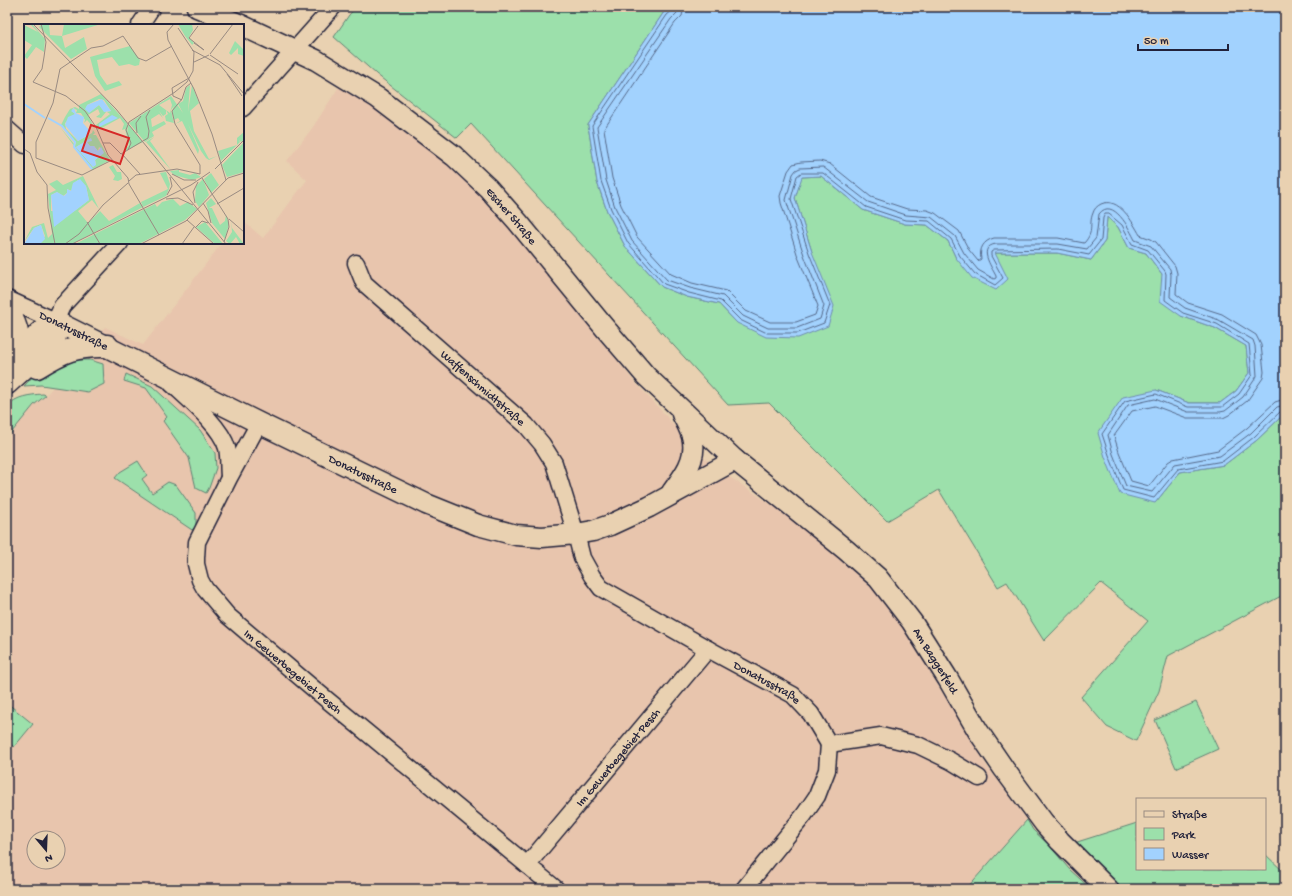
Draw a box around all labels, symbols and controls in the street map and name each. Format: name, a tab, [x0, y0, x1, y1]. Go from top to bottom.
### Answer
inset map	[24, 24, 244, 244]
scale bar	[1138, 26, 1228, 52]
text: 50 m	[1144, 35, 1169, 49]
street label: Escher Straße	[482, 186, 539, 249]
street label: Donatusstraße	[35, 309, 111, 355]
street label: Waffenschmidtstraße	[437, 348, 528, 430]
street label: Donatusstraße	[325, 452, 400, 498]
street label: Am Baggerfeld	[909, 626, 961, 698]
street label: Im Gewerbegebiet Pesch	[240, 627, 344, 718]
street label: Donatusstraße	[730, 659, 803, 708]
street label: Im Gewerbegebiet Pesch	[574, 706, 665, 810]
legend	[1136, 798, 1266, 870]
text: Straße	[1172, 809, 1208, 823]
text: Park	[1171, 829, 1197, 843]
north arrow	[26, 830, 66, 870]
text: Wasser	[1172, 849, 1210, 863]
text: N	[43, 851, 54, 864]

